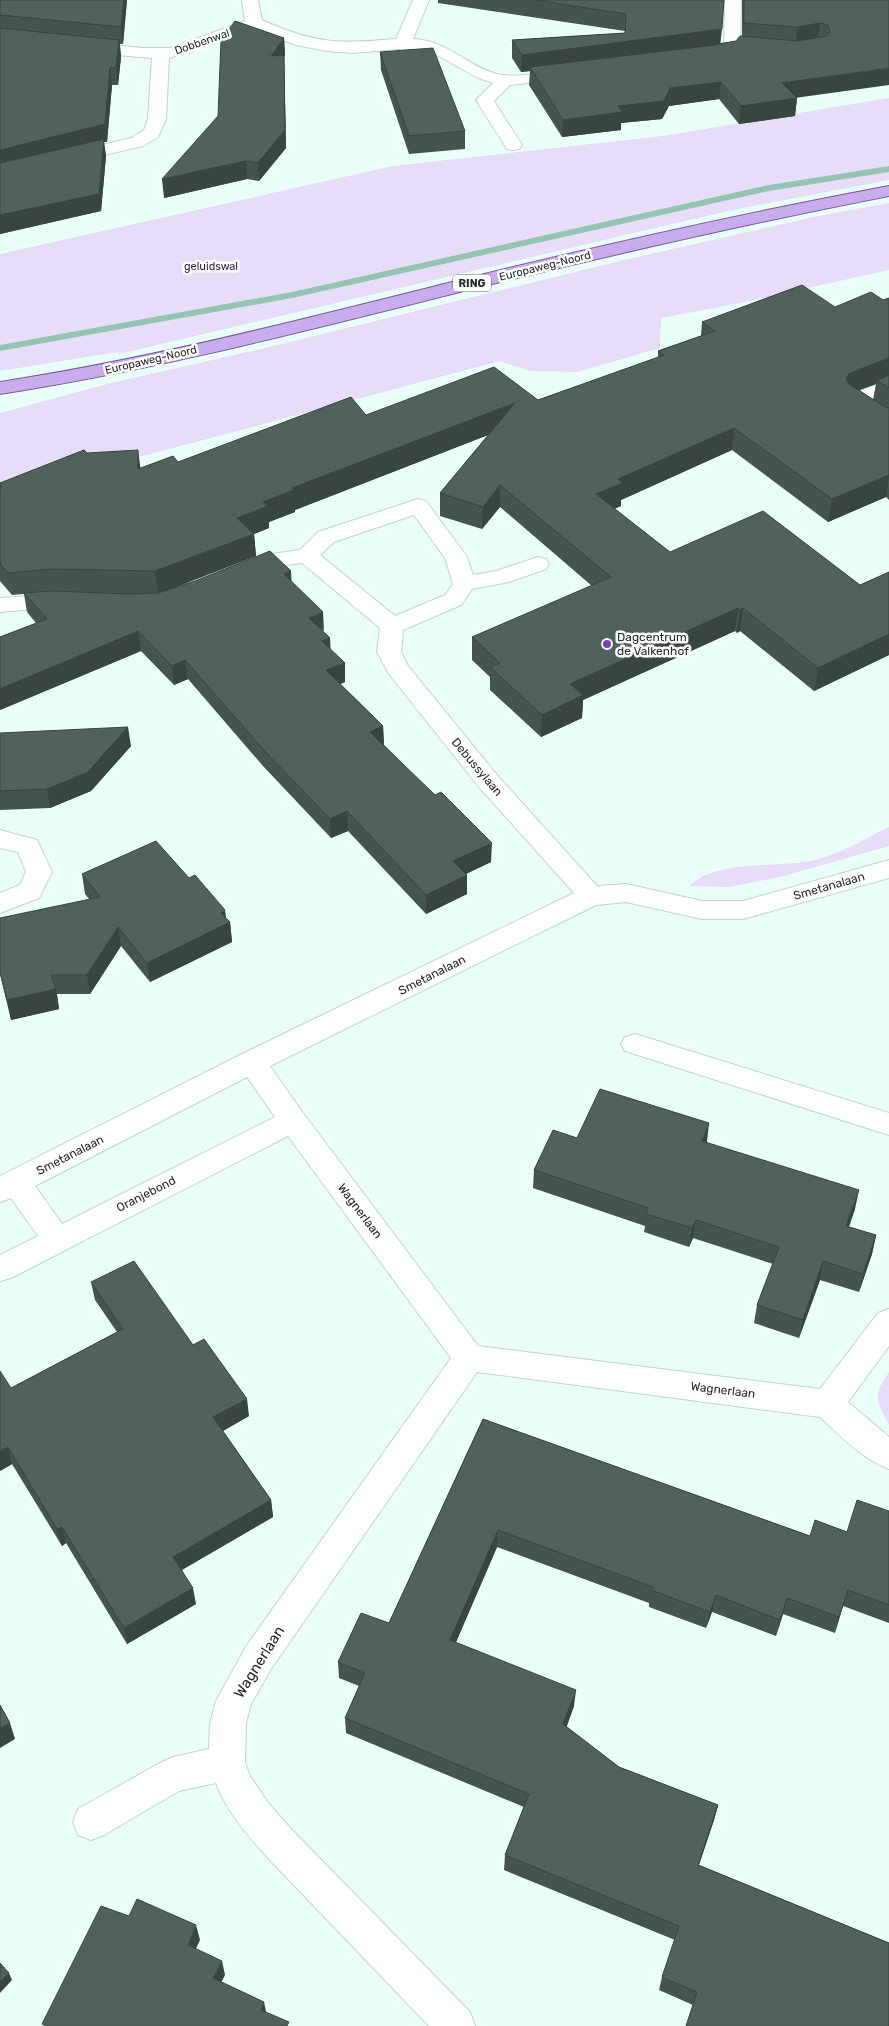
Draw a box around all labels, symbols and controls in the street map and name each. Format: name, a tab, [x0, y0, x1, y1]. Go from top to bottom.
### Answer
street label: Dobbenwal	[173, 27, 231, 57]
street label: Europaweg-Noord	[498, 248, 592, 284]
park label: geluidswal	[184, 260, 238, 273]
road number: RING	[453, 274, 491, 292]
street label: Europaweg-Noord	[104, 343, 198, 377]
place label: Dagcentrum de Valkenhof	[617, 630, 689, 658]
marker: Dagcentrum de Valkenhof	[601, 638, 613, 650]
street label: Debussylaan	[449, 735, 505, 799]
street label: Smetanalaan	[792, 869, 866, 903]
street label: Smetanalaan	[396, 952, 468, 998]
street label: Smetanalaan	[34, 1132, 106, 1178]
street label: Oranjebond	[114, 1173, 178, 1215]
street label: Wagnerlaan	[335, 1181, 385, 1241]
street label: Wagnerlaan	[690, 1379, 756, 1401]
street label: Wagnerlaan	[230, 1623, 288, 1701]

